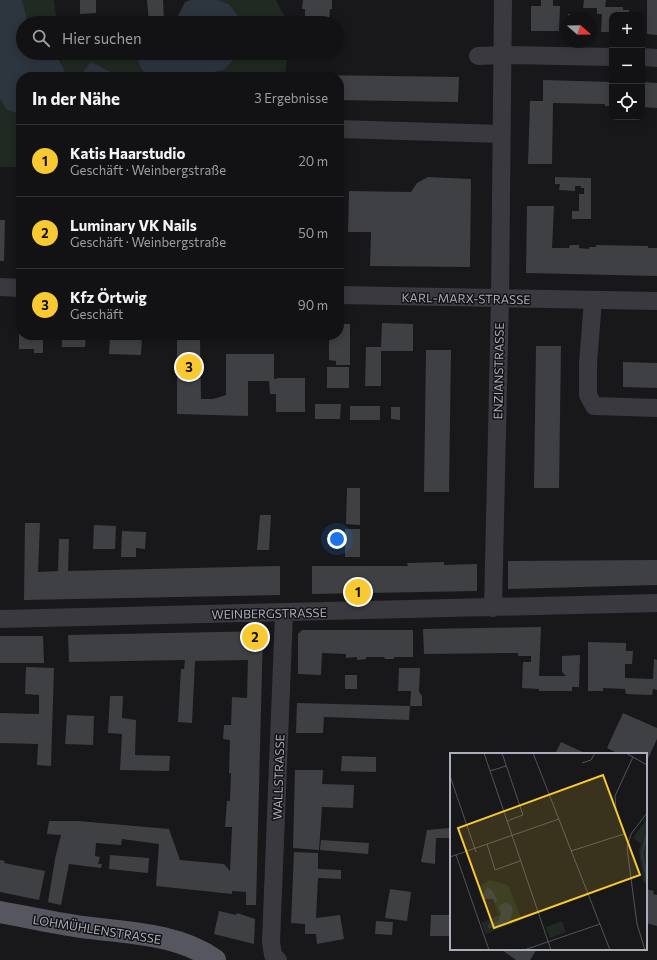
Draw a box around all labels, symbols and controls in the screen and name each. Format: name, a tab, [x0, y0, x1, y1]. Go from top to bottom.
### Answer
north arrow	[561, 12, 597, 48]
map controls	[609, 12, 645, 120]
button: +	[609, 12, 645, 48]
search box	[16, 16, 344, 60]
icon: search	[30, 27, 52, 49]
text: Hier suchen	[62, 29, 142, 47]
button: −	[609, 48, 645, 84]
button: locate	[609, 84, 645, 120]
text: In der Nähe	[32, 88, 120, 109]
text: 3 Ergebnisse	[254, 90, 328, 106]
text: Katis Haarstudio	[70, 144, 186, 162]
text: 1	[42, 153, 48, 169]
text: 20 m	[299, 153, 328, 169]
text: Geschäft · Weinbergstraße	[70, 162, 226, 178]
text: Luminary VK Nails	[70, 216, 197, 234]
text: 2	[41, 225, 49, 241]
text: 50 m	[298, 225, 328, 241]
text: Geschäft · Weinbergstraße	[70, 234, 226, 250]
text: Kfz Örtwig	[70, 288, 147, 306]
street label: KARL-MARX-STRASSE	[402, 290, 530, 306]
text: 3	[41, 297, 49, 313]
text: 90 m	[298, 297, 328, 313]
text: Geschäft	[70, 306, 123, 322]
street label: ENZIANSTRASSE	[490, 322, 506, 420]
pin: 3	[176, 352, 202, 382]
your location	[327, 529, 347, 549]
pin: 1	[345, 577, 371, 607]
street label: WEINBERGSTRASSE	[211, 605, 327, 621]
pin: 2	[242, 622, 268, 652]
street label: WALLSTRASSE	[270, 734, 286, 820]
inset map	[450, 753, 647, 950]
street label: LOHMÜHLENSTRASSE	[32, 912, 162, 946]

